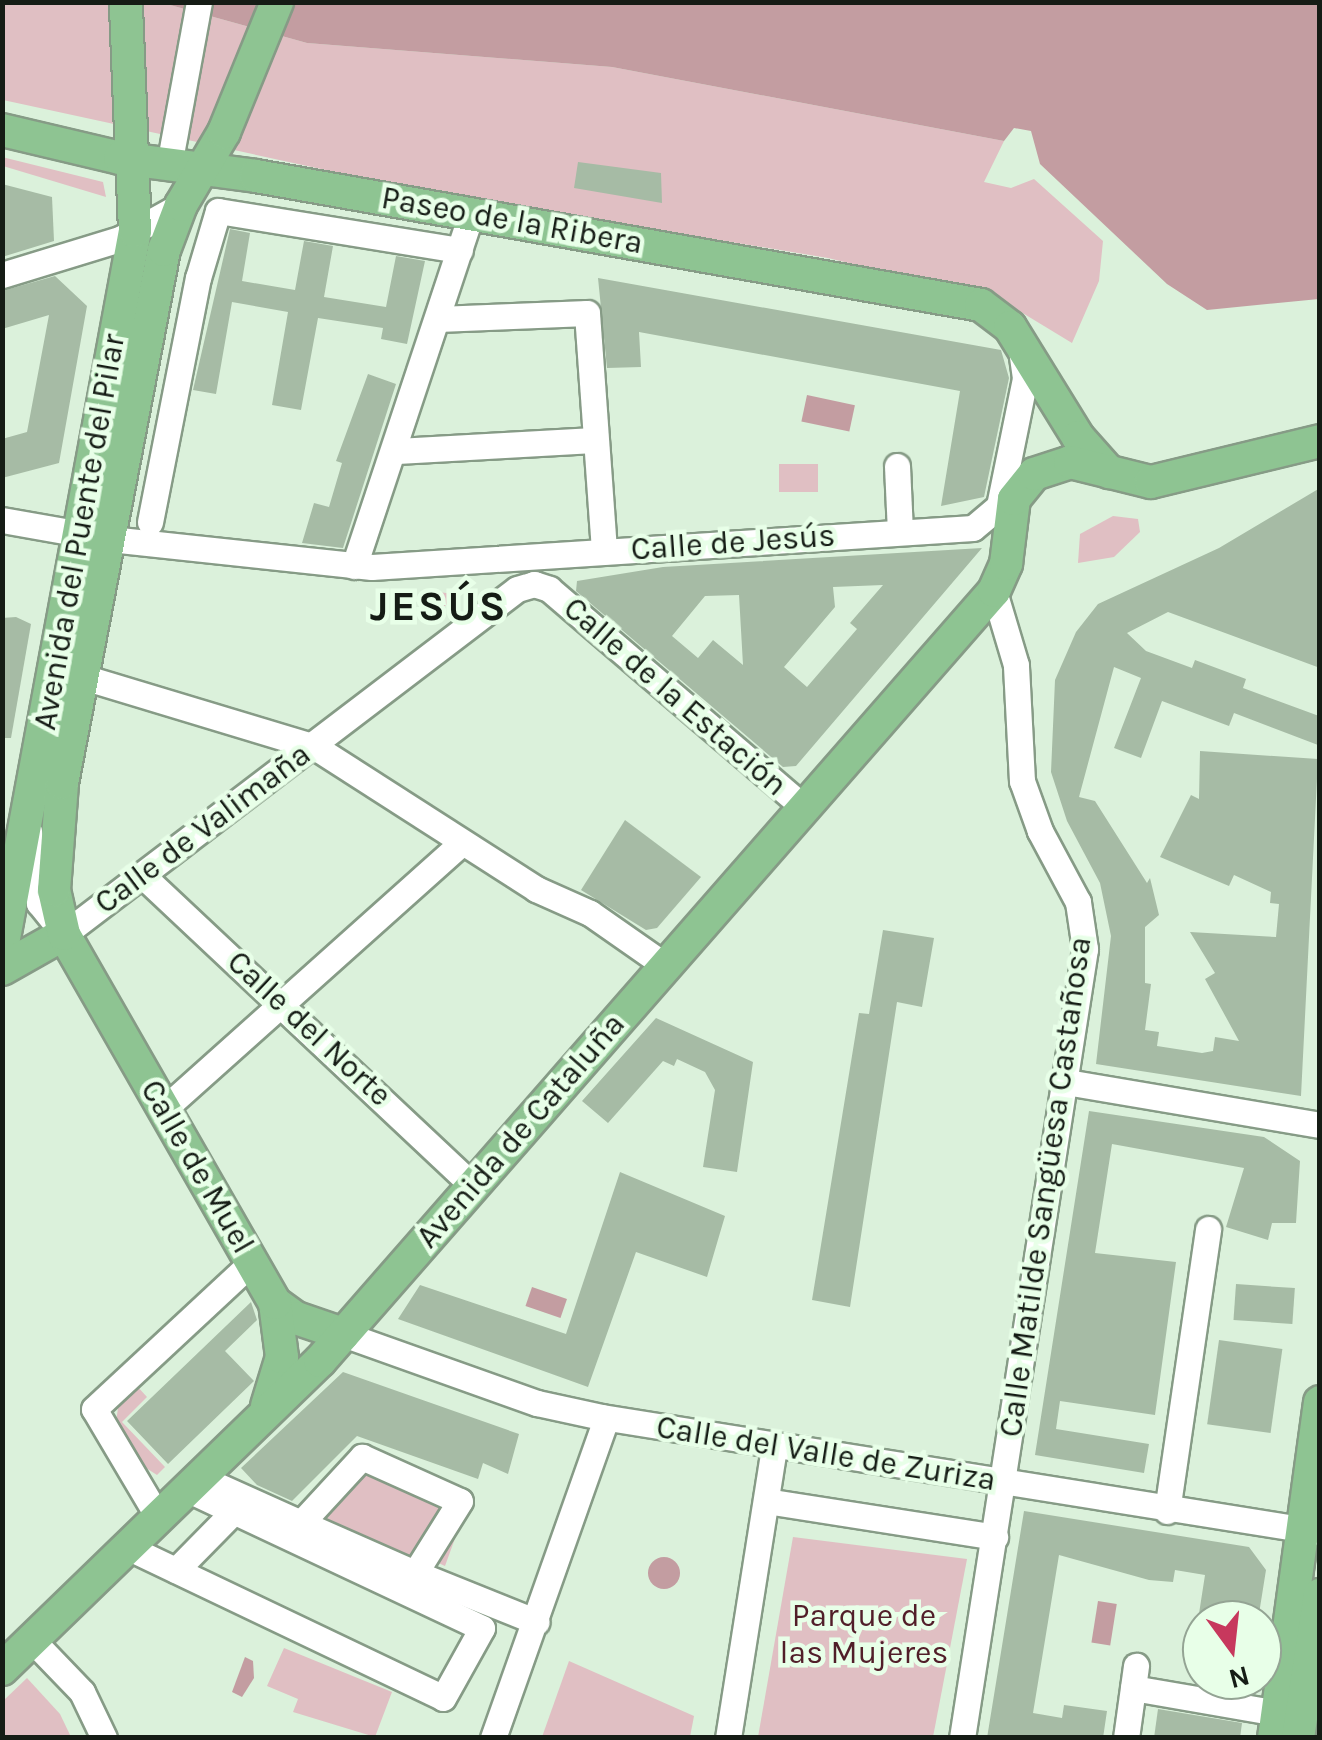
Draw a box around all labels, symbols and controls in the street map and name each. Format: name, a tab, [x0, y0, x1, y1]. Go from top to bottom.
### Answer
street label: Paseo de la Ribera	[378, 179, 646, 263]
street label: Avenida del Puente del Pilar	[26, 331, 134, 733]
street label: Calle de Jesús	[630, 517, 836, 569]
district label: JESÚS	[370, 581, 508, 631]
street label: Calle de la Estación	[555, 589, 795, 805]
street label: Calle de Valimaña	[88, 736, 318, 922]
street label: Calle Matilde Sangüesa Castañosa	[992, 935, 1100, 1439]
street label: Calle del Norte	[219, 943, 399, 1115]
street label: Avenida de Cataluña	[409, 1006, 633, 1256]
street label: Calle de Muel	[132, 1073, 262, 1261]
street label: Calle del Valle de Zuriza	[654, 1408, 998, 1500]
park label: Parque de las Mujeres	[780, 1598, 948, 1673]
north arrow	[1182, 1600, 1282, 1700]
text: N	[1225, 1659, 1253, 1696]

